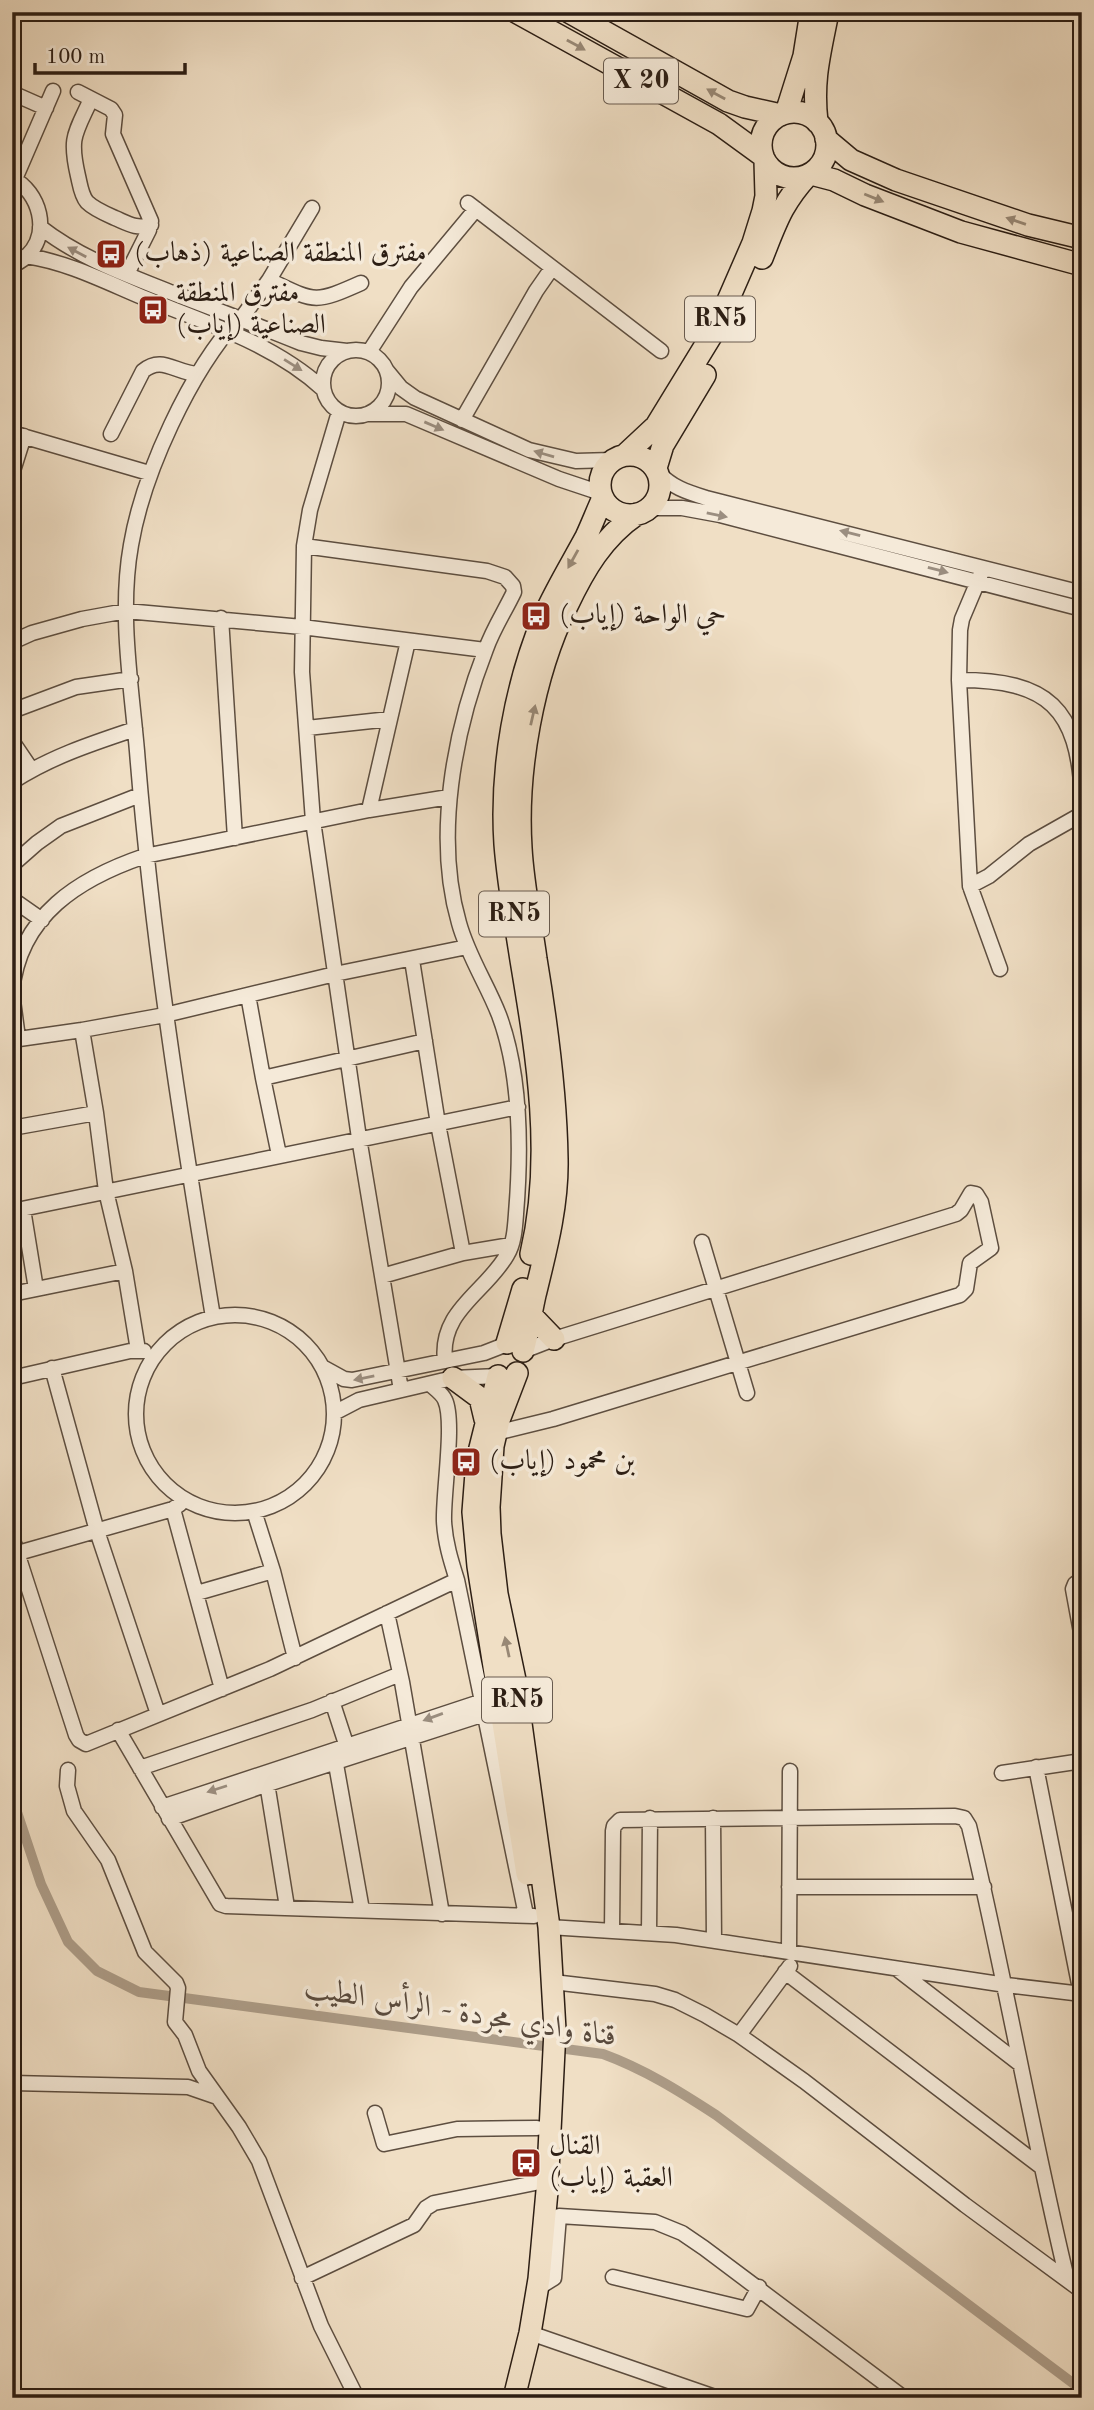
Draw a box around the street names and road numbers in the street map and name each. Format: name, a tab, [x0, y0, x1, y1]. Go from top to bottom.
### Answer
road number: X 20	[604, 58, 678, 104]
road number: RN5	[685, 296, 755, 342]
road number: RN5	[479, 892, 549, 937]
road number: RN5	[482, 1678, 552, 1722]

